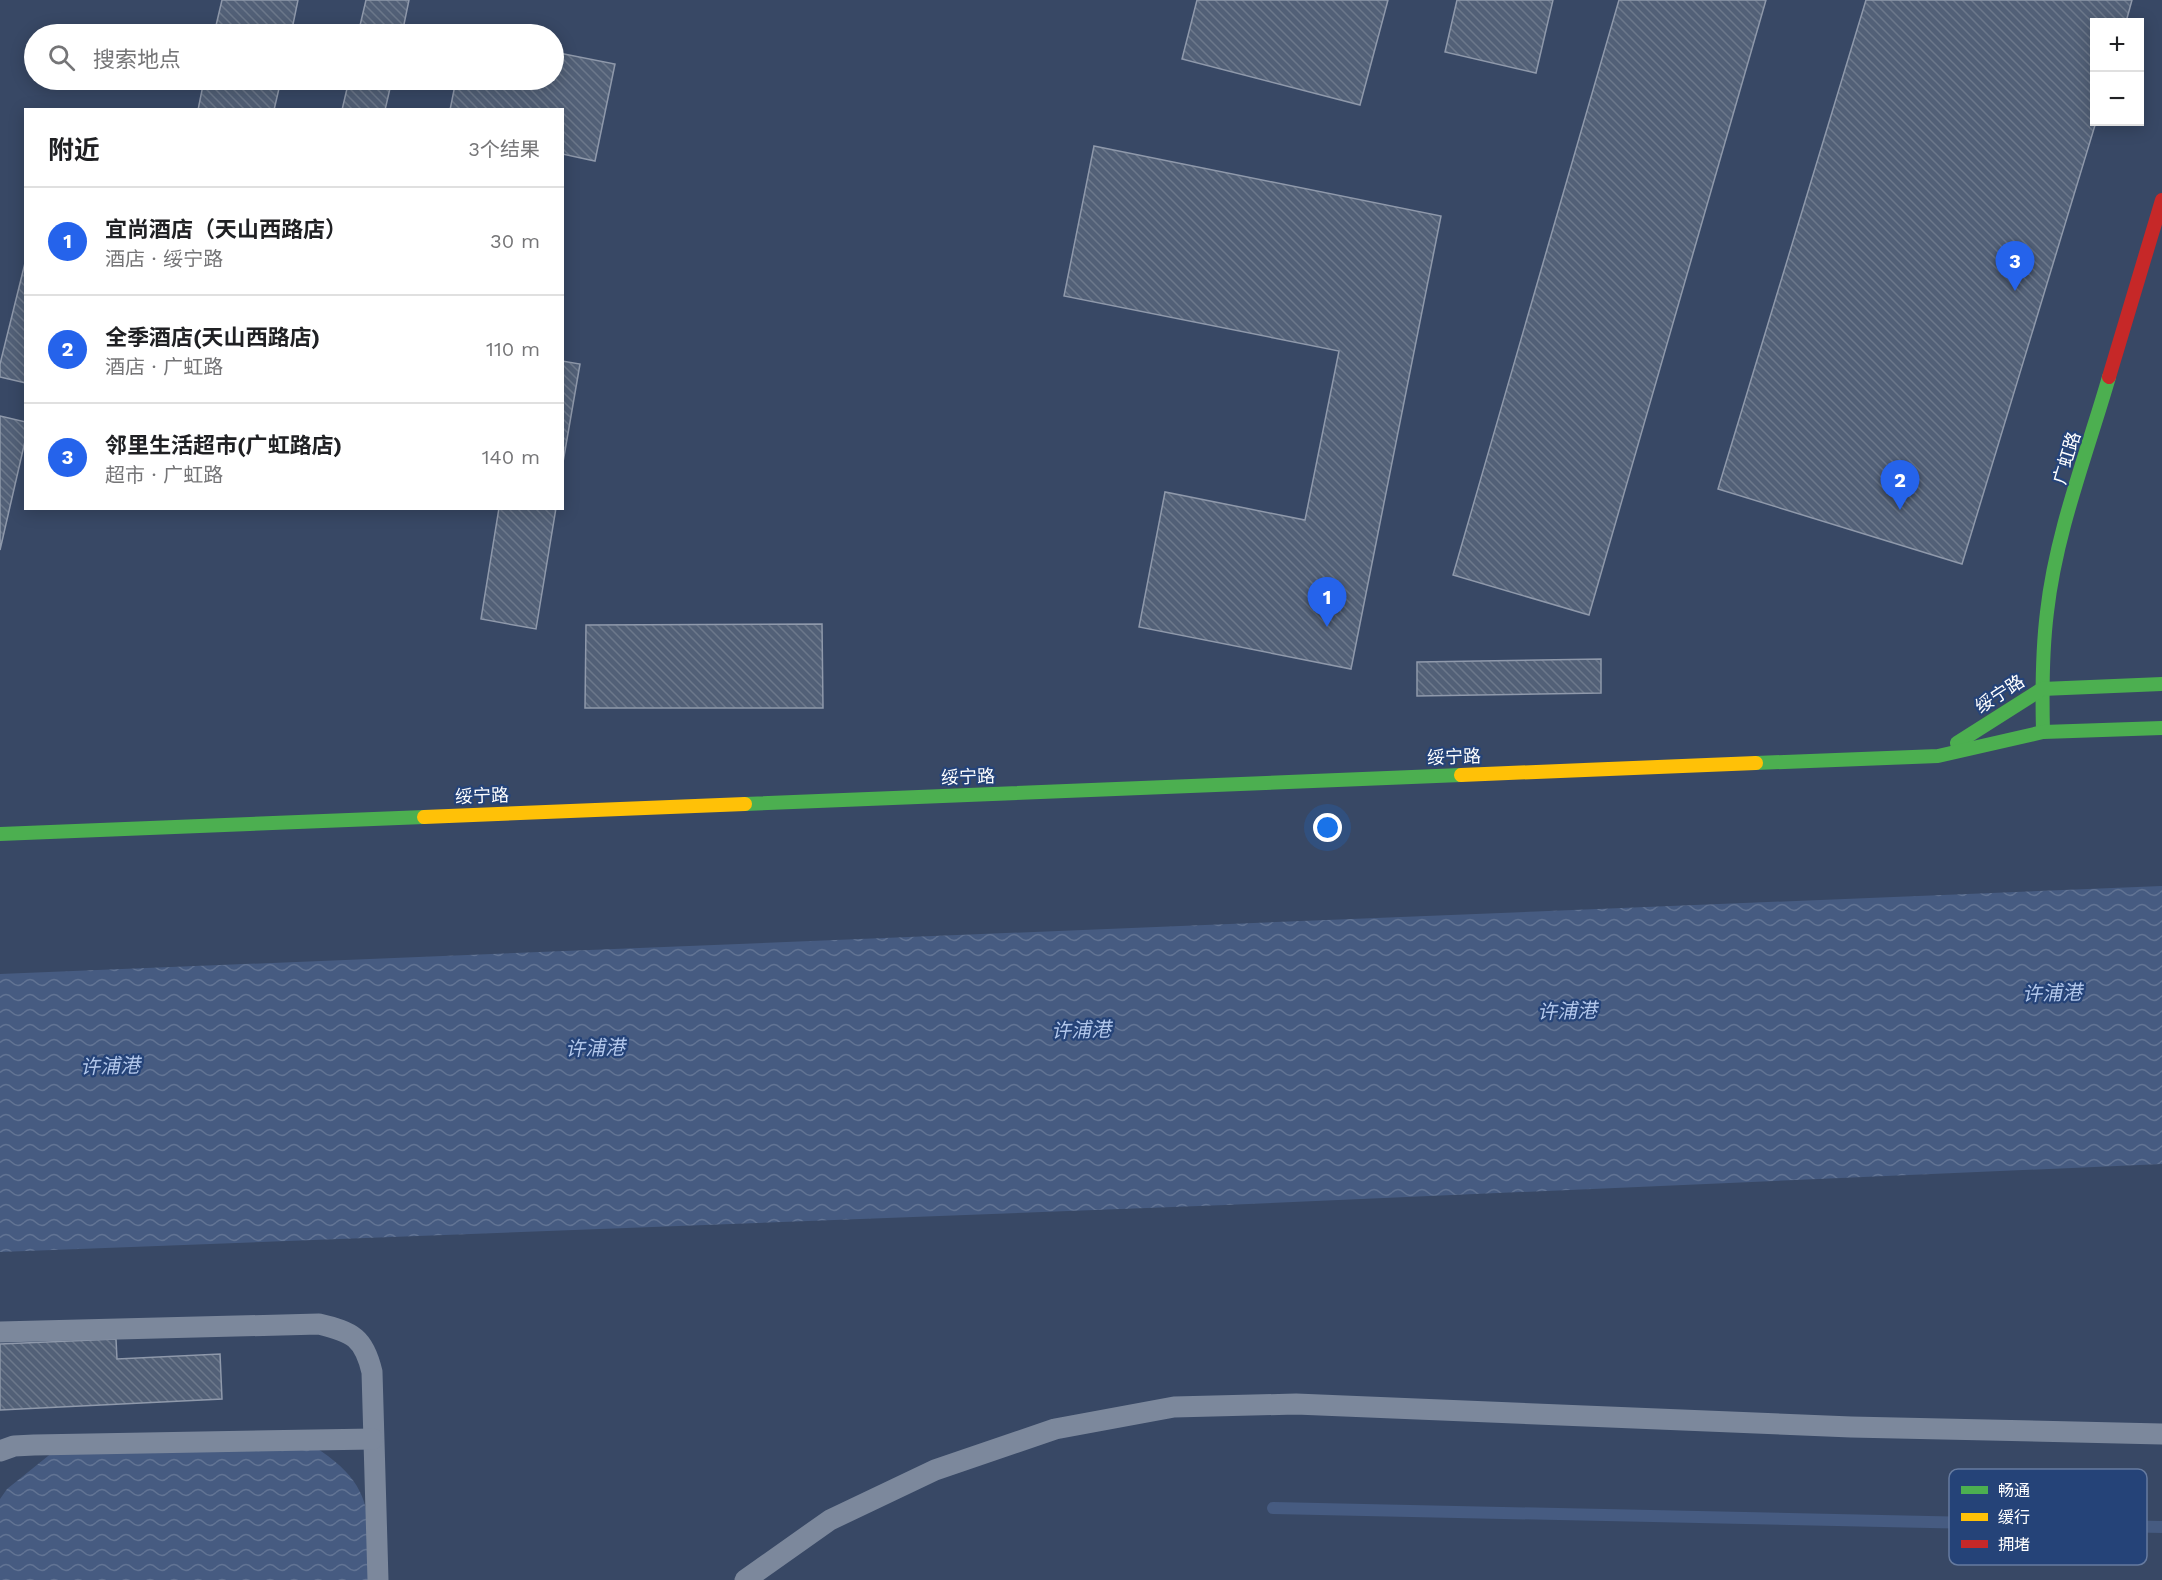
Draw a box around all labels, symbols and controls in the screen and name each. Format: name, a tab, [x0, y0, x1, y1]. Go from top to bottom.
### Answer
map controls	[2090, 18, 2144, 126]
button: +	[2090, 18, 2144, 72]
search box	[24, 24, 564, 90]
icon: search	[45, 41, 78, 74]
text: 搜索地点	[93, 47, 181, 72]
button: −	[2090, 72, 2144, 126]
text: 附近	[48, 135, 100, 165]
text: 3个结果	[468, 137, 540, 161]
text: 宜尚酒店（天山西路店）	[105, 217, 347, 242]
text: 1	[63, 229, 72, 253]
text: 30 m	[490, 229, 540, 253]
pin: 3	[1996, 242, 2034, 291]
text: 酒店 · 绥宁路	[105, 247, 223, 271]
text: 全季酒店(天山西路店)	[105, 325, 320, 350]
text: 2	[62, 337, 73, 361]
text: 110 m	[486, 337, 540, 361]
text: 酒店 · 广虹路	[105, 355, 223, 379]
street label: 广虹路	[2049, 429, 2084, 487]
text: 邻里生活超市(广虹路店)	[105, 433, 342, 458]
text: 3	[62, 445, 73, 469]
text: 140 m	[482, 445, 540, 469]
pin: 2	[1880, 460, 1920, 510]
text: 超市 · 广虹路	[105, 463, 223, 487]
pin: 1	[1308, 578, 1346, 627]
street label: 绥宁路	[1971, 670, 2028, 717]
street label: 绥宁路	[1427, 745, 1481, 768]
street label: 绥宁路	[941, 765, 995, 788]
street label: 绥宁路	[455, 784, 509, 807]
your location	[1313, 813, 1342, 842]
water label: 许浦港	[2022, 980, 2085, 1006]
water label: 许浦港	[1537, 998, 1600, 1024]
water label: 许浦港	[1051, 1017, 1114, 1043]
water label: 许浦港	[565, 1035, 628, 1061]
water label: 许浦港	[80, 1053, 143, 1079]
legend	[1949, 1469, 2147, 1565]
text: 畅通	[1998, 1481, 2030, 1500]
text: 缓行	[1998, 1508, 2030, 1527]
text: 拥堵	[1998, 1535, 2030, 1554]

